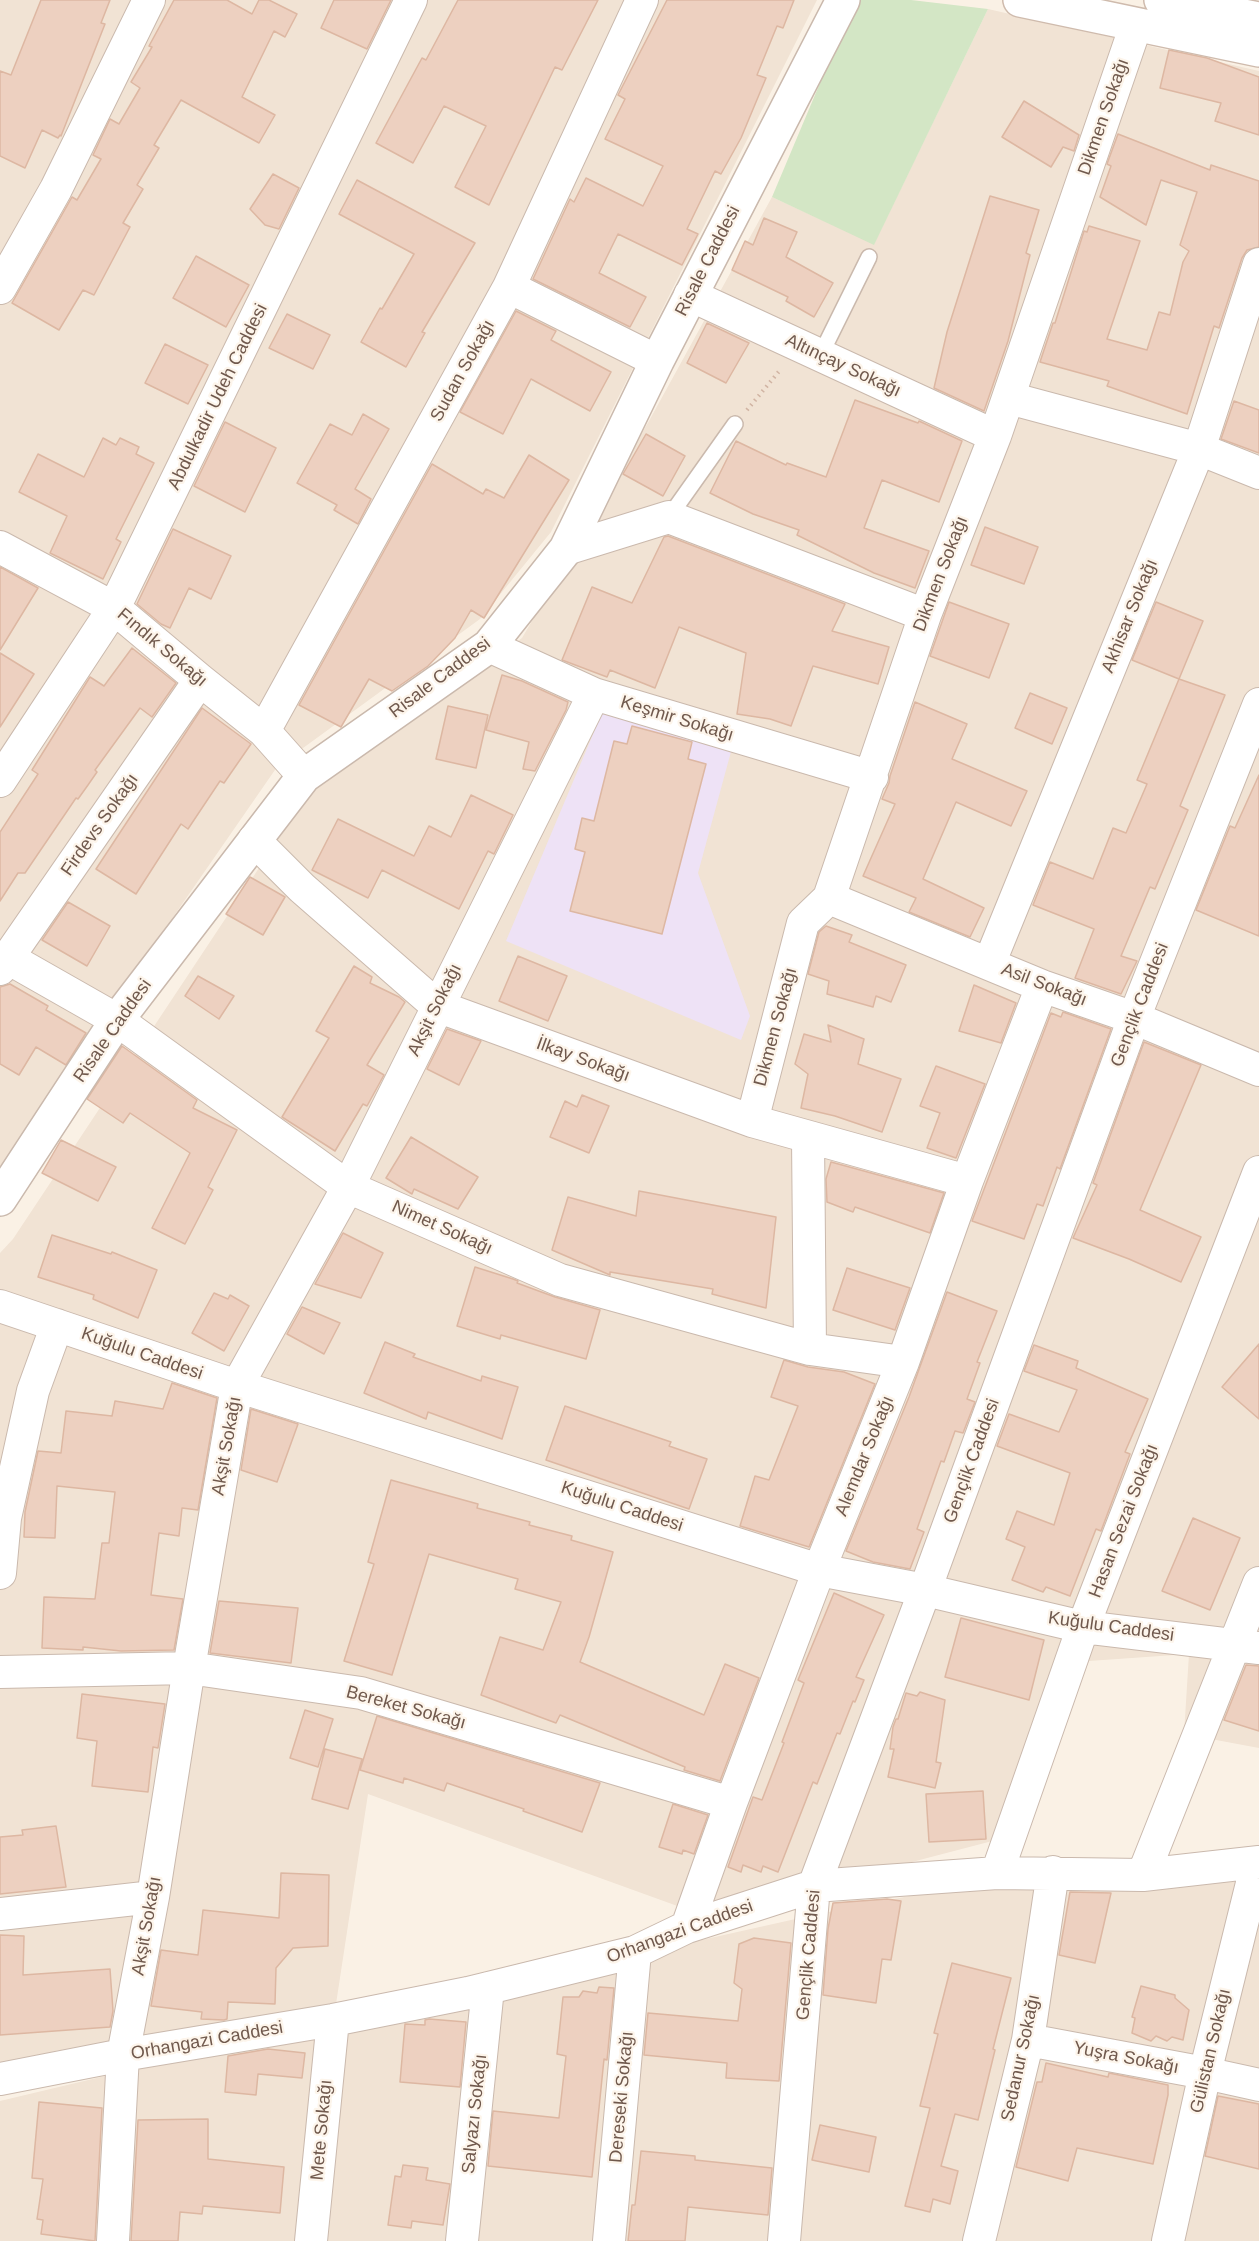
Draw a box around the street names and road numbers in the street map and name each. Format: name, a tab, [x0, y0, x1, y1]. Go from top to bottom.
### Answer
street label: Dikmen Sokağı	[1074, 56, 1134, 178]
street label: Risale Caddesi	[671, 202, 745, 320]
street label: Abdulkadir Udeh Caddesi	[164, 301, 272, 493]
street label: Sudan Sokağı	[426, 316, 500, 426]
street label: Altınçay Sokağı	[782, 330, 904, 402]
street label: Dikmen Sokağı	[909, 513, 973, 635]
street label: Akhisar Sokağı	[1097, 556, 1163, 676]
street label: Fındık Sokağı	[113, 604, 211, 692]
street label: Risale Caddesi	[385, 633, 495, 723]
street label: Keşmir Sokağı	[618, 692, 736, 746]
street label: Firdevs Sokağı	[57, 770, 143, 880]
street label: Gençlik Caddesi	[1106, 940, 1174, 1070]
street label: Asil Sokağı	[998, 959, 1090, 1011]
street label: Akşit Sokağı	[403, 960, 467, 1060]
street label: Dikmen Sokağı	[750, 965, 802, 1089]
street label: Risale Caddesi	[69, 975, 157, 1087]
street label: İlkay Sokağı	[533, 1033, 633, 1087]
street label: Nimet Sokağı	[388, 1196, 496, 1260]
street label: Kuğulu Caddesi	[78, 1323, 206, 1385]
street label: Alemdar Sokağı	[831, 1393, 899, 1519]
street label: Akşit Sokağı	[208, 1395, 246, 1497]
street label: Gençlik Caddesi	[939, 1396, 1005, 1526]
street label: Hasan Sezai Sokağı	[1085, 1441, 1163, 1601]
street label: Kuğulu Caddesi	[558, 1477, 686, 1537]
street label: Kuğulu Caddesi	[1047, 1607, 1175, 1647]
street label: Bereket Sokağı	[344, 1682, 468, 1734]
street label: Akşit Sokağı	[128, 1875, 166, 1977]
street label: Gençlik Caddesi	[793, 1889, 825, 2021]
street label: Orhangazi Caddesi	[604, 1896, 756, 1968]
street label: Gülistan Sokağı	[1186, 1987, 1236, 2115]
street label: Sedanur Sokağı	[997, 1993, 1045, 2123]
street label: Orhangazi Caddesi	[129, 2017, 285, 2065]
street label: Dereseki Sokağı	[605, 2030, 639, 2164]
street label: Yuşra Sokağı	[1071, 2037, 1181, 2079]
street label: Salyazı Sokağı	[458, 2053, 492, 2175]
street label: Mete Sokağı	[307, 2079, 337, 2181]

